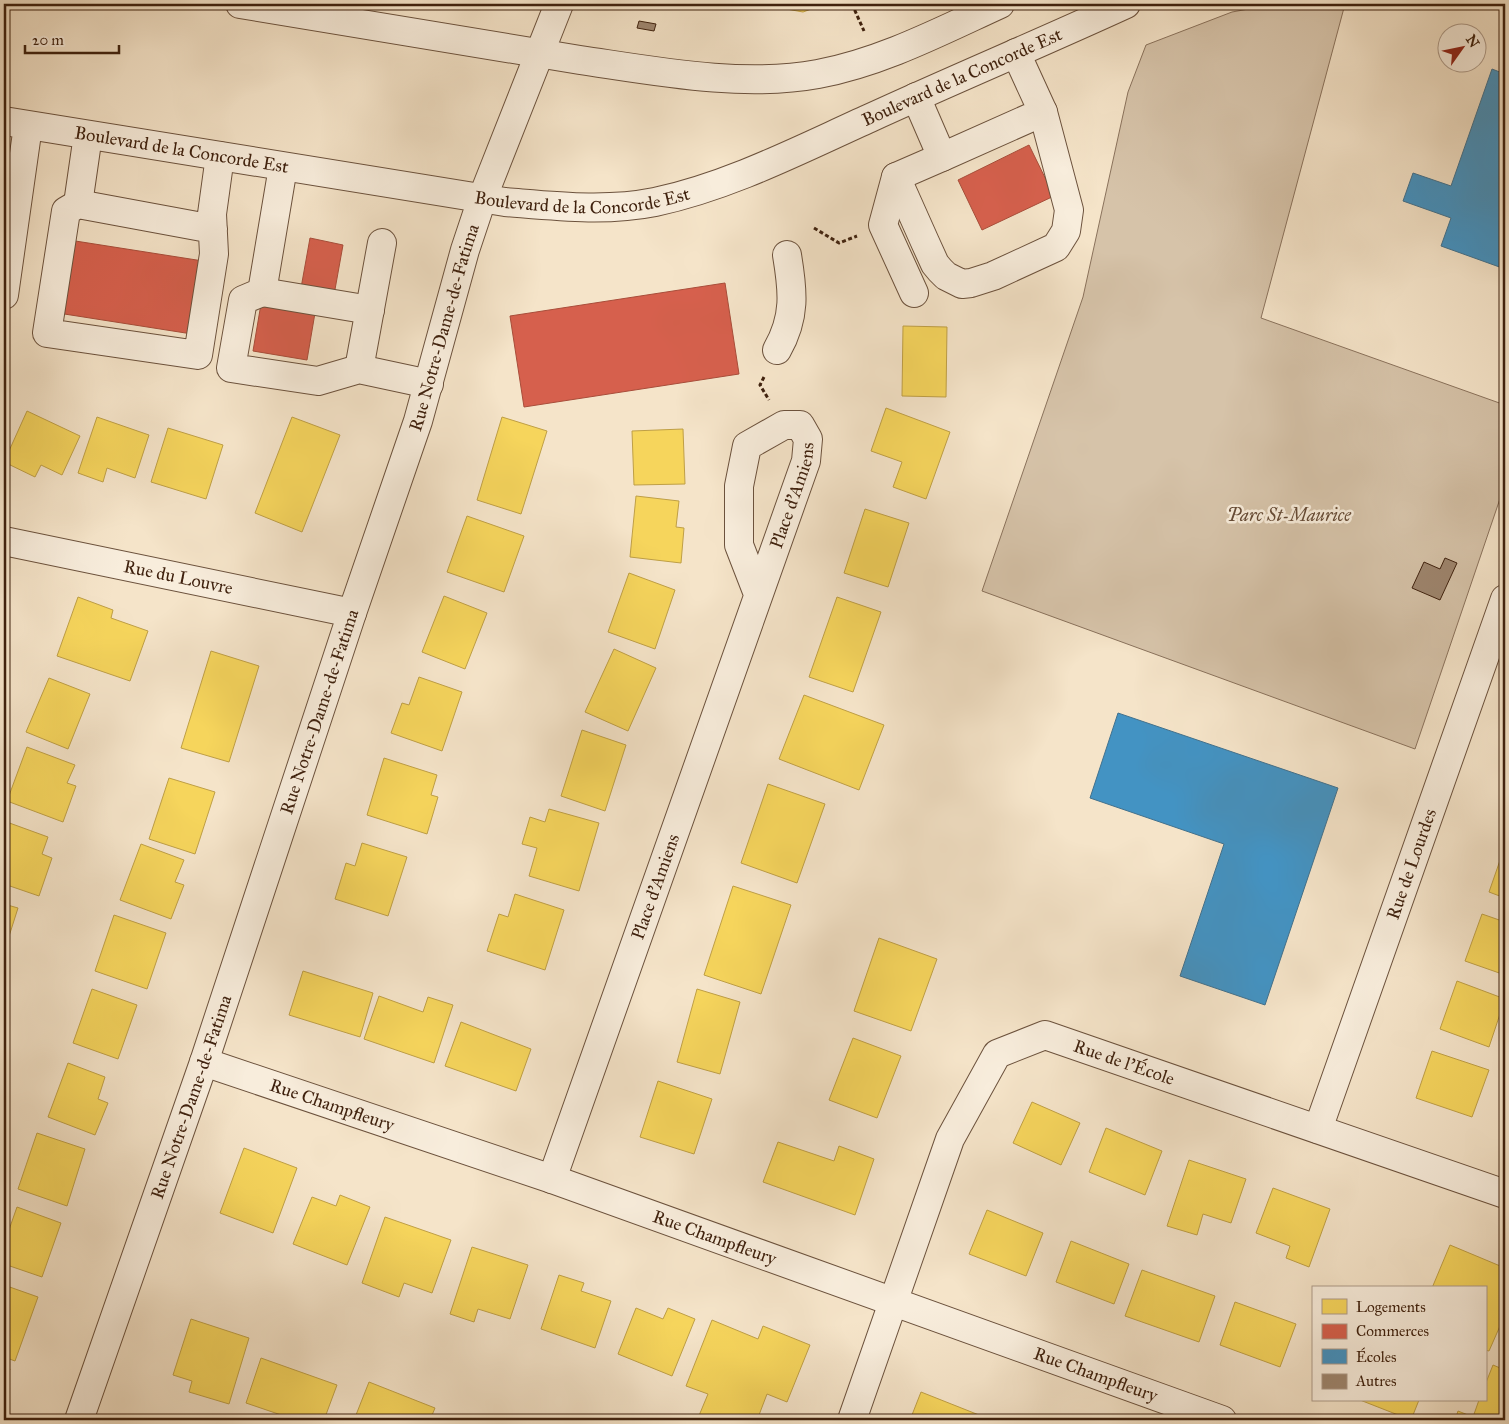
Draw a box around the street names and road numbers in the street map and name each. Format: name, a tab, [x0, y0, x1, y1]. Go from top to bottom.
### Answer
street label: Boulevard de la Concorde Est	[859, 23, 1066, 131]
street label: Boulevard de la Concorde Est	[73, 122, 291, 178]
street label: Boulevard de la Concorde Est	[473, 183, 693, 218]
street label: Rue Notre-Dame-de-Fatima	[404, 221, 484, 434]
street label: Place d'Amiens	[765, 441, 819, 551]
street label: Rue du Louvre	[122, 555, 235, 599]
street label: Rue Notre-Dame-de-Fatima	[275, 606, 364, 817]
street label: Rue de Lourdes	[1382, 806, 1441, 922]
street label: Place d'Amiens	[627, 831, 684, 943]
street label: Rue Notre-Dame-de-Fatima	[146, 992, 236, 1202]
street label: Rue de l'École	[1071, 1035, 1177, 1090]
street label: Rue Champfleury	[267, 1074, 398, 1136]
street label: Rue Champfleury	[650, 1205, 780, 1270]
street label: Rue Champfleury	[1031, 1342, 1161, 1407]

